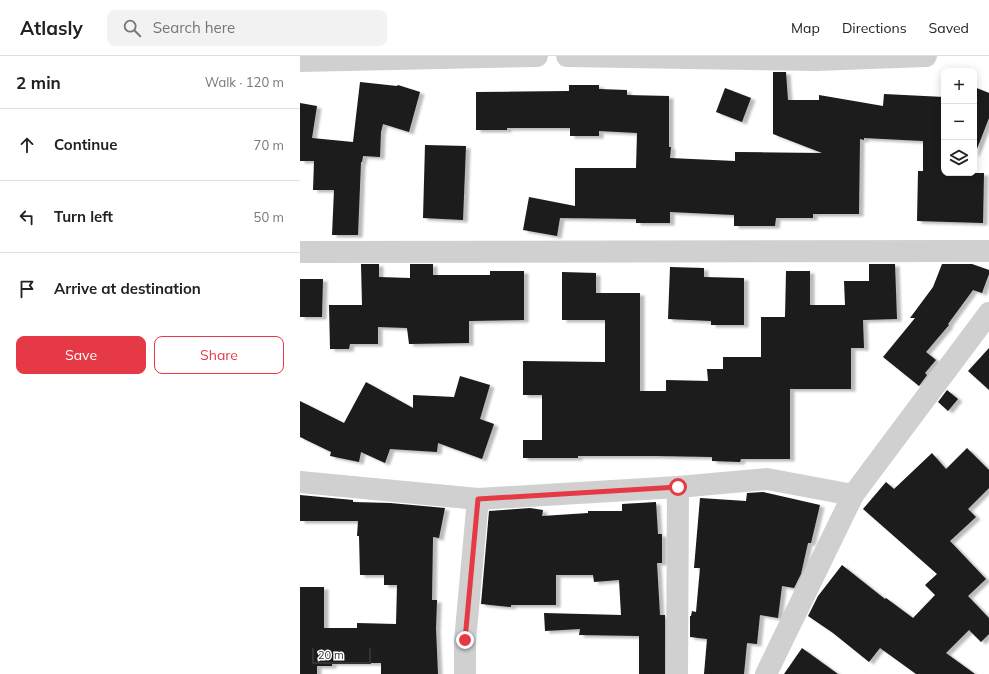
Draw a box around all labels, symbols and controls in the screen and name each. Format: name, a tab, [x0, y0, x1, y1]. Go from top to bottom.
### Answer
search box	[107, 10, 387, 46]
text: Atlasly	[20, 16, 83, 40]
icon: search	[121, 17, 143, 39]
text: Search here	[153, 18, 235, 37]
text: Map	[791, 19, 820, 37]
text: Directions	[842, 19, 907, 37]
text: Saved	[929, 19, 969, 37]
map controls	[941, 68, 977, 176]
button: +	[941, 68, 977, 104]
text: 2 min	[16, 72, 61, 93]
text: Walk · 120 m	[205, 74, 284, 90]
button: −	[941, 104, 977, 140]
icon: ahead	[16, 134, 38, 156]
text: Continue	[54, 135, 117, 154]
text: 70 m	[254, 137, 284, 153]
button: layers	[941, 140, 977, 176]
icon: left	[16, 206, 38, 228]
text: Turn left	[54, 207, 113, 226]
text: 50 m	[254, 209, 284, 225]
icon: arrive	[16, 278, 38, 300]
text: Arrive at destination	[54, 279, 201, 298]
button: Save	[16, 336, 146, 374]
button: Share	[154, 336, 284, 374]
route start	[669, 478, 687, 496]
route end	[456, 631, 474, 649]
scale bar	[312, 646, 371, 665]
text: 20 m	[318, 648, 344, 662]

